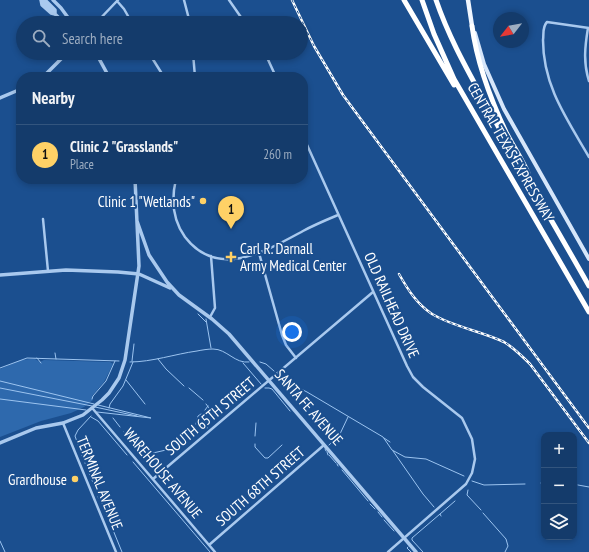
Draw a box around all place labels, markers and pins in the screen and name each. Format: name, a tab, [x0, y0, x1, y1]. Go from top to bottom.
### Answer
place label: Clinic 1 "Wetlands"	[98, 192, 195, 211]
marker: Clinic 1 "Wetlands"	[198, 196, 208, 206]
pin: 1	[218, 196, 244, 229]
place label: Carl R. Darnall Army Medical Center	[240, 239, 347, 275]
marker: Carl R. Darnall Army Medical Center	[225, 251, 237, 263]
place label: Grardhouse	[8, 470, 67, 489]
marker: Grardhouse	[70, 474, 80, 484]

